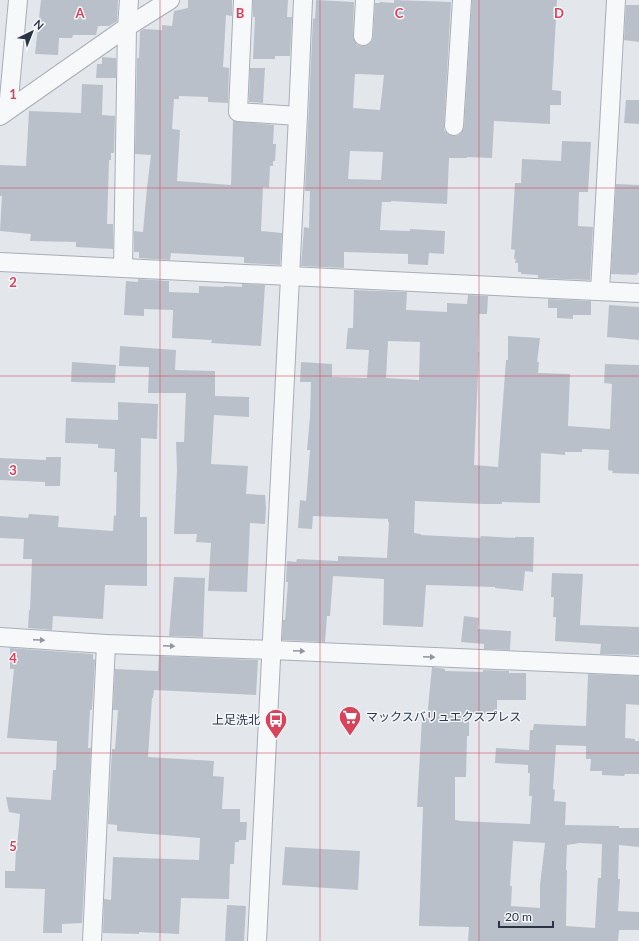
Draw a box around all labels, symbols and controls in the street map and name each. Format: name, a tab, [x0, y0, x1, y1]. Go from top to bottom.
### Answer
text: A	[74, 5, 85, 21]
text: B	[236, 5, 245, 21]
text: C	[395, 5, 404, 21]
text: D	[554, 5, 564, 21]
north arrow	[12, 12, 52, 52]
text: N	[32, 17, 47, 32]
text: 1	[9, 86, 17, 102]
text: 2	[9, 274, 17, 290]
text: 3	[9, 462, 17, 478]
one-way arrow	[33, 636, 45, 643]
one-way arrow	[163, 643, 176, 649]
one-way arrow	[293, 647, 305, 654]
text: 4	[9, 650, 17, 666]
one-way arrow	[423, 653, 435, 660]
supermarket icon: マックスバリュエクスプレス	[337, 704, 363, 737]
bus stop icon: 上足洗北	[263, 707, 289, 740]
place label: マックスバリュエクスプレス	[366, 709, 521, 724]
place label: 上足洗北	[212, 712, 260, 727]
text: 5	[9, 838, 17, 854]
scale bar	[499, 903, 553, 929]
text: 20 m	[505, 909, 532, 924]

